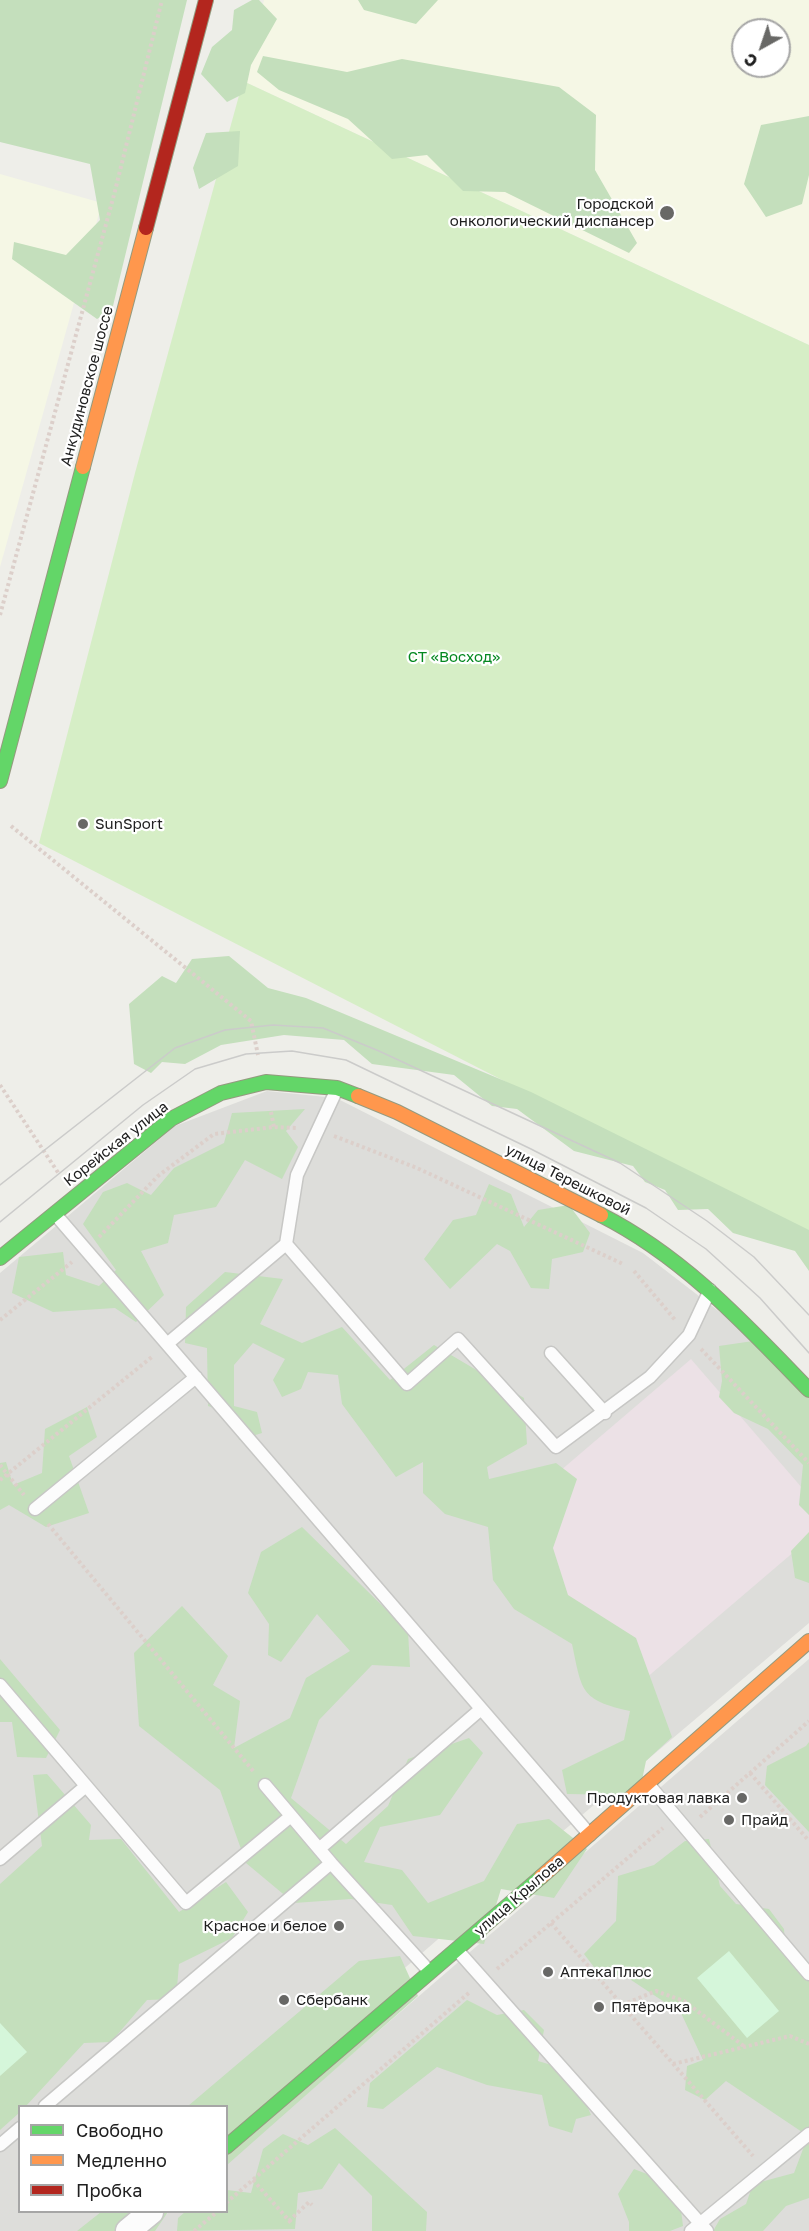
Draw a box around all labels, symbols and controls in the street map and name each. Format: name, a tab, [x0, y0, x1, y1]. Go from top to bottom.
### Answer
north arrow	[731, 18, 791, 78]
text: С	[740, 49, 762, 72]
place label: Городской онкологический диспансер	[450, 195, 654, 230]
marker: Городской онкологический диспансер	[658, 204, 676, 222]
street label: Анкудиновское шоссе	[57, 304, 117, 468]
park label: СТ «Восход»	[408, 648, 500, 666]
place label: SunSport	[95, 815, 163, 833]
marker: SunSport	[76, 817, 90, 831]
street label: Корейская улица	[60, 1098, 172, 1190]
street label: улица Терешковой	[502, 1141, 634, 1219]
place label: Продуктовая лавка	[587, 1789, 730, 1807]
marker: Продуктовая лавка	[735, 1791, 749, 1805]
place label: Прайд	[741, 1811, 788, 1829]
marker: Прайд	[722, 1813, 736, 1827]
street label: улица Крылова	[470, 1852, 568, 1940]
place label: Красное и белое	[203, 1917, 327, 1935]
marker: Красное и белое	[332, 1919, 346, 1933]
place label: АптекаПлюс	[560, 1963, 652, 1981]
marker: АптекаПлюс	[541, 1965, 555, 1979]
place label: Сбербанк	[296, 1991, 368, 2009]
marker: Сбербанк	[277, 1993, 291, 2007]
place label: Пятёрочка	[611, 1998, 690, 2016]
marker: Пятёрочка	[592, 2000, 606, 2014]
legend	[18, 2105, 228, 2213]
text: Свободно	[76, 2119, 163, 2141]
text: Медленно	[76, 2149, 167, 2171]
text: Пробка	[76, 2179, 142, 2201]

